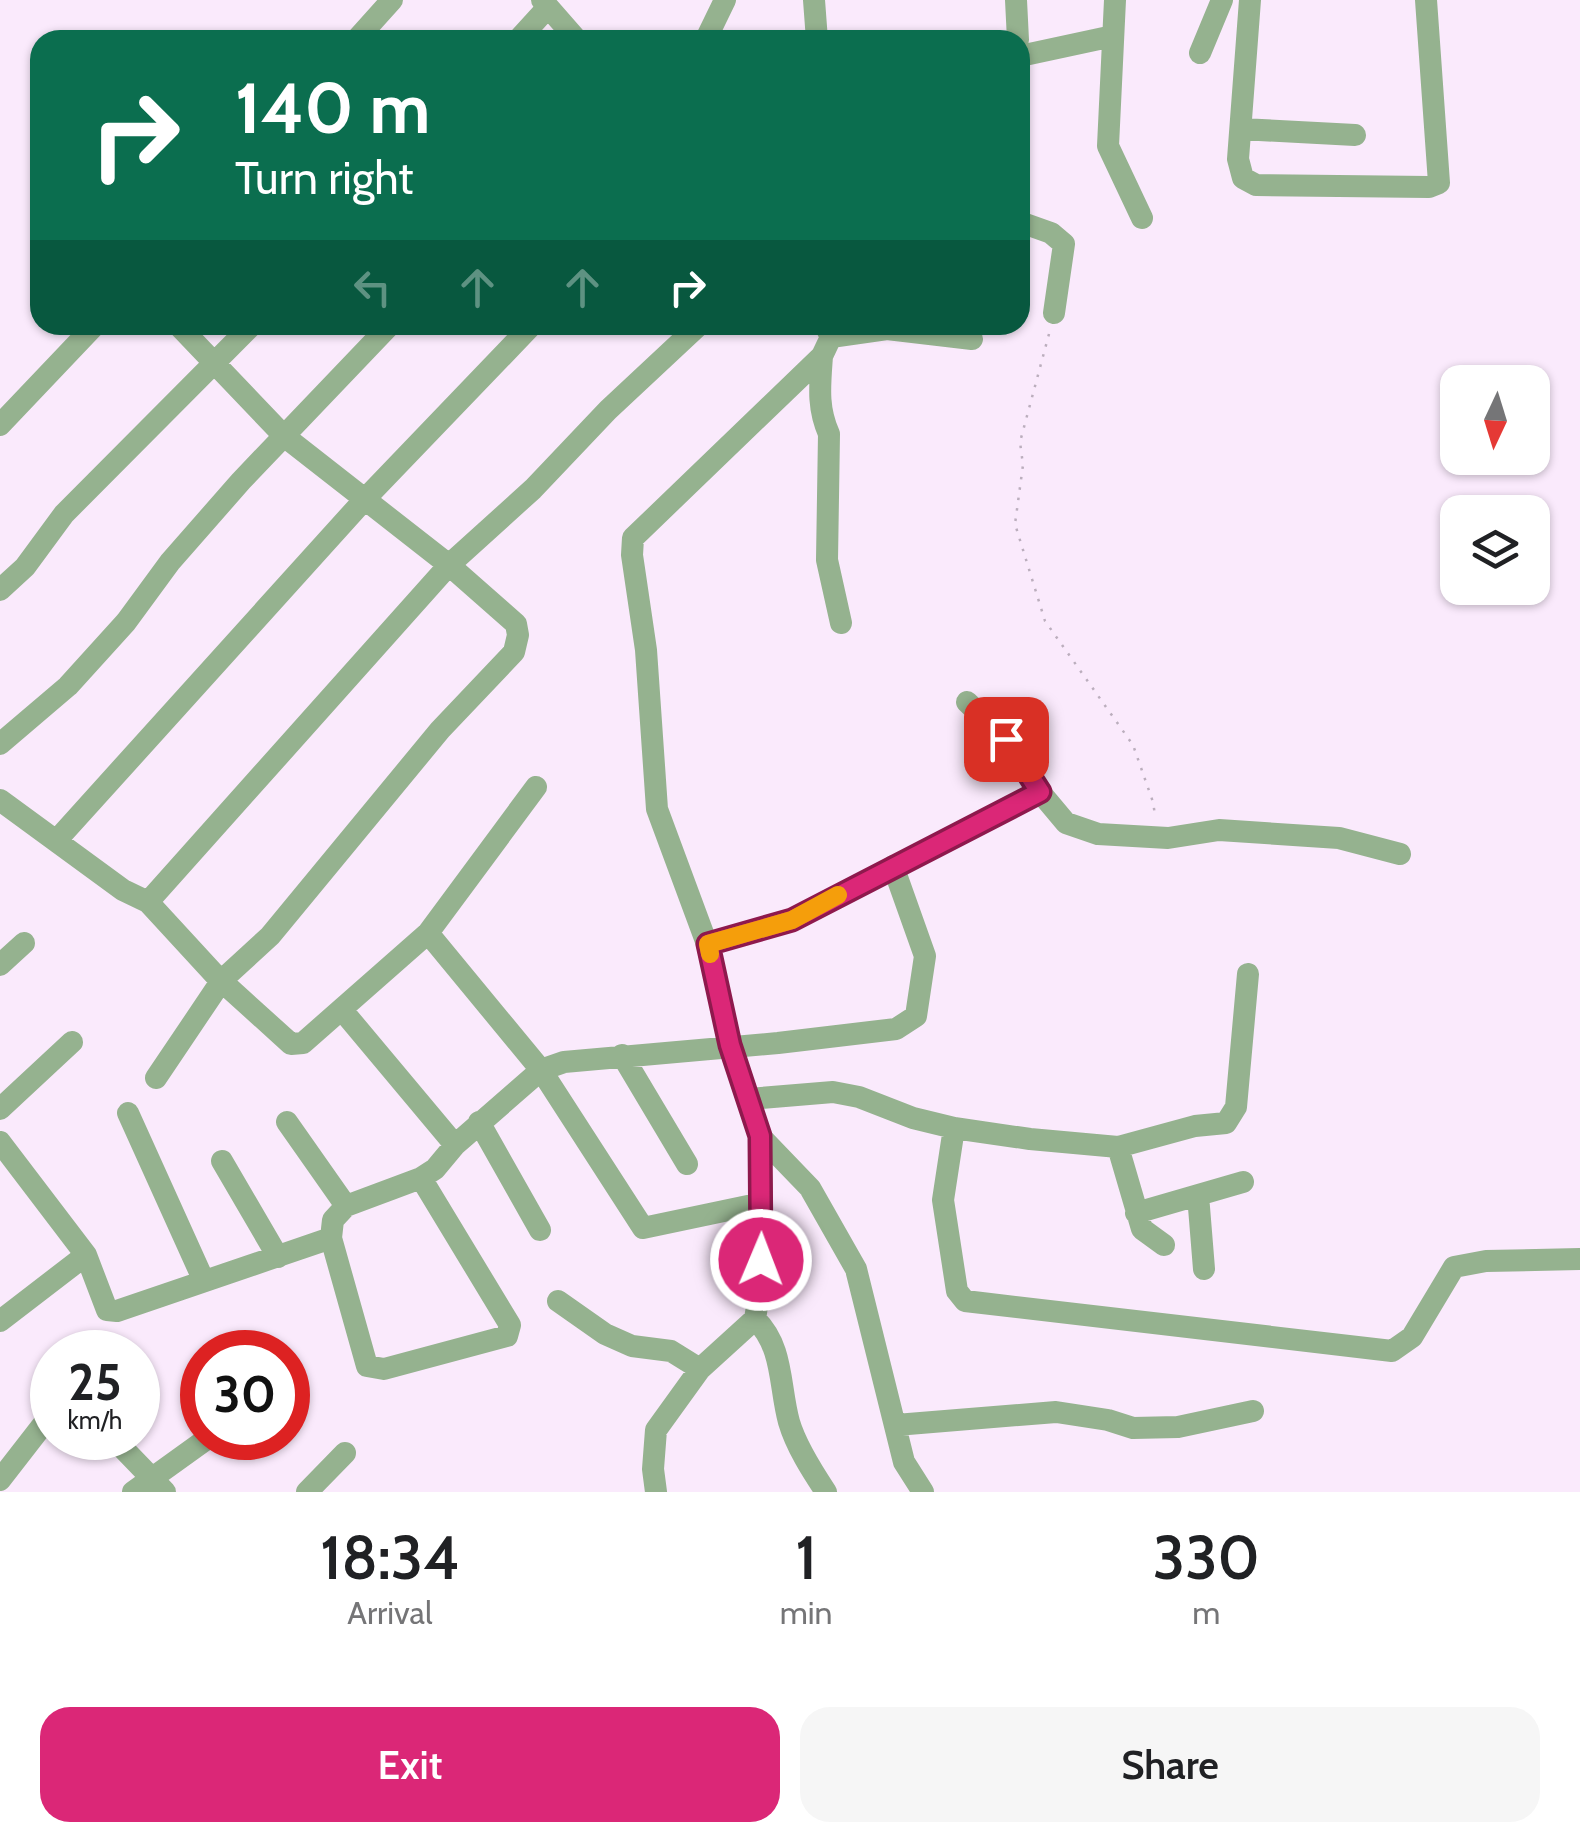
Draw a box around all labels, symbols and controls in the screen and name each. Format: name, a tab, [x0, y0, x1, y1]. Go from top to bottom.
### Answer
text: 140 m	[235, 65, 430, 151]
icon: right	[70, 70, 200, 200]
text: Turn right	[235, 151, 414, 205]
icon: left	[345, 260, 400, 315]
icon: ahead	[450, 260, 505, 315]
icon: ahead	[555, 260, 610, 315]
icon: right	[660, 260, 715, 315]
north arrow	[1440, 365, 1550, 475]
map controls	[1440, 365, 1550, 605]
button: layers	[1440, 495, 1550, 605]
pin	[964, 697, 1049, 782]
icon: arrive	[979, 712, 1034, 767]
position arrow	[709, 1208, 813, 1312]
speed limit sign: 30	[180, 1330, 310, 1460]
text: 25	[68, 1352, 122, 1413]
text: km/h	[68, 1405, 122, 1435]
text: 18:34	[320, 1521, 459, 1594]
text: 1	[796, 1521, 817, 1594]
text: 330	[1153, 1521, 1260, 1594]
text: Arrival	[347, 1593, 432, 1632]
text: min	[780, 1593, 833, 1632]
text: m	[1192, 1593, 1220, 1632]
button: Exit	[40, 1707, 780, 1822]
button: Share	[800, 1707, 1540, 1822]

